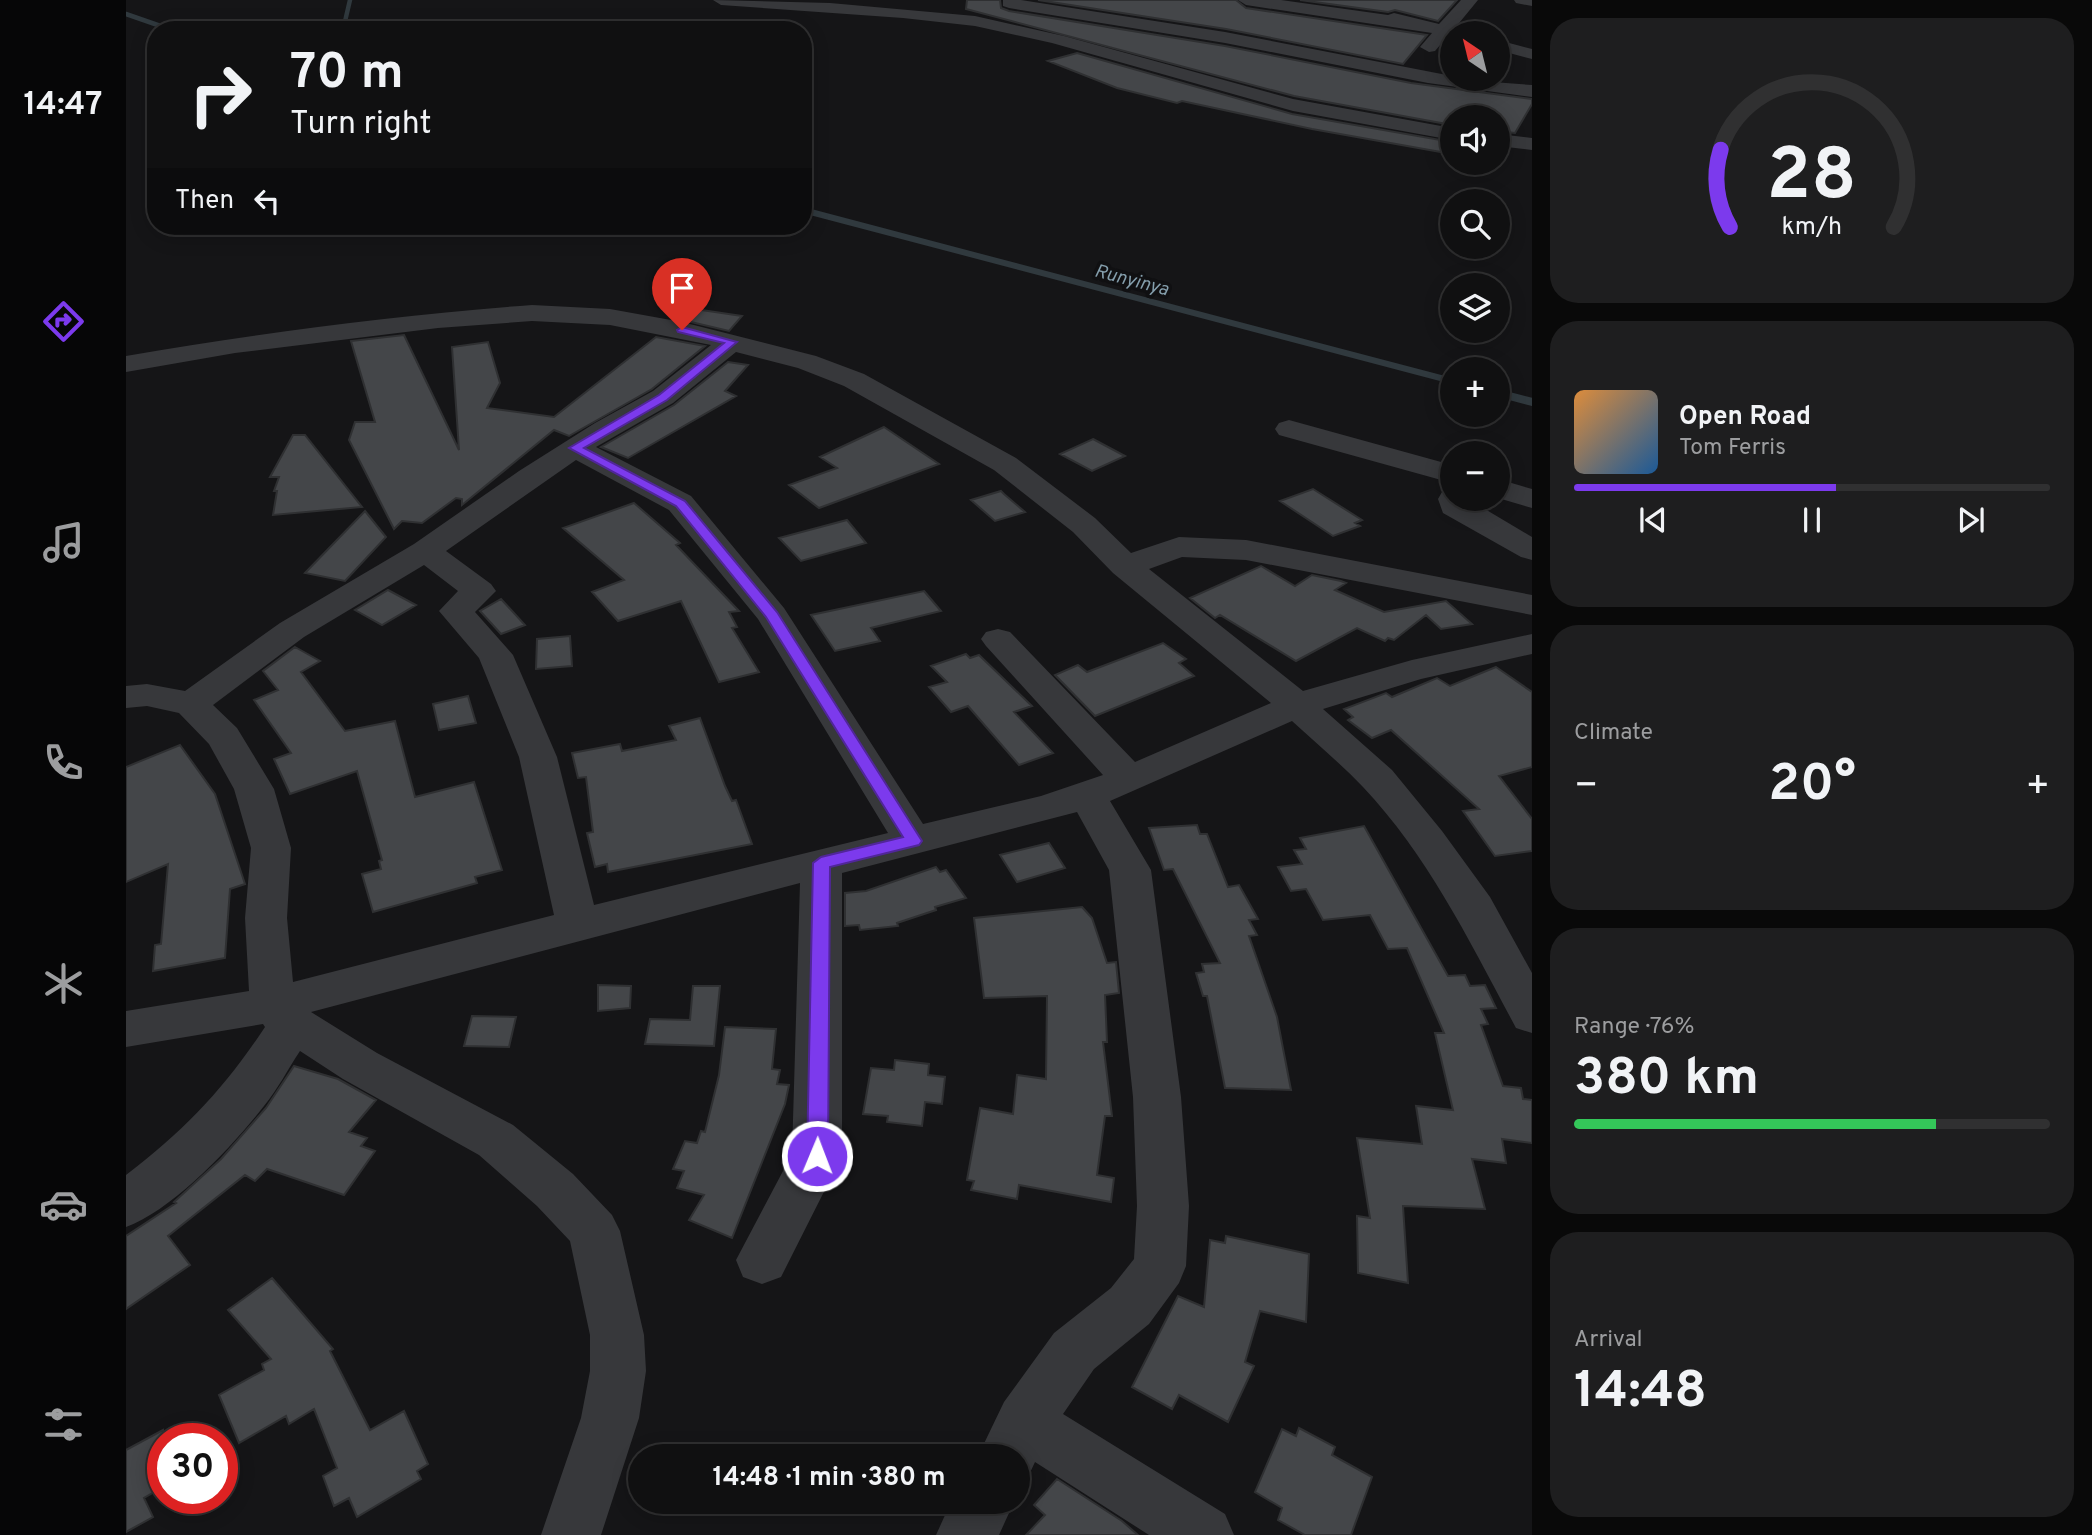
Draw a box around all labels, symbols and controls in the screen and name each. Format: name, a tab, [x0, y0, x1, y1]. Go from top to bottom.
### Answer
north arrow	[1440, 21, 1510, 91]
map controls	[1440, 21, 1510, 511]
text: 70 m	[290, 44, 404, 106]
icon: right	[175, 49, 266, 140]
text: 14:47	[24, 86, 102, 126]
text: Turn right	[290, 105, 432, 145]
button: sound	[1440, 105, 1510, 175]
text: 28	[1767, 133, 1857, 225]
icon: left	[248, 182, 286, 220]
text: Then	[175, 185, 234, 218]
button: search	[1440, 189, 1510, 259]
text: km/h	[1782, 212, 1842, 244]
pin	[652, 258, 712, 330]
water label: Runyinya	[1092, 260, 1171, 302]
icon: arrive	[663, 269, 701, 307]
button: layers	[1440, 273, 1510, 343]
icon: directions	[39, 297, 88, 346]
button: +	[1440, 357, 1510, 427]
text: Open Road	[1679, 401, 1811, 434]
text: Tom Ferris	[1679, 434, 1786, 463]
button: −	[1440, 441, 1510, 511]
icon: previous	[1634, 501, 1672, 539]
icon: pause	[1793, 501, 1831, 539]
icon: next	[1952, 501, 1990, 539]
icon: music	[39, 518, 88, 567]
text: Climate	[1574, 719, 1653, 748]
icon: phone	[39, 738, 88, 787]
text: 20°	[1768, 753, 1856, 819]
text: −	[1574, 763, 1599, 812]
text: +	[2025, 763, 2050, 812]
icon: climate	[39, 959, 88, 1008]
text: Range · 76%	[1574, 1013, 1694, 1042]
text: 380 km	[1574, 1047, 1759, 1113]
position arrow	[780, 1119, 854, 1193]
icon: car	[39, 1180, 88, 1229]
text: Arrival	[1574, 1326, 1643, 1355]
text: 14:48	[1574, 1360, 1707, 1426]
icon: filters	[39, 1400, 88, 1449]
speed limit sign: 30	[147, 1423, 238, 1514]
text: 14:48 · 1 min · 380 m	[713, 1462, 945, 1495]

